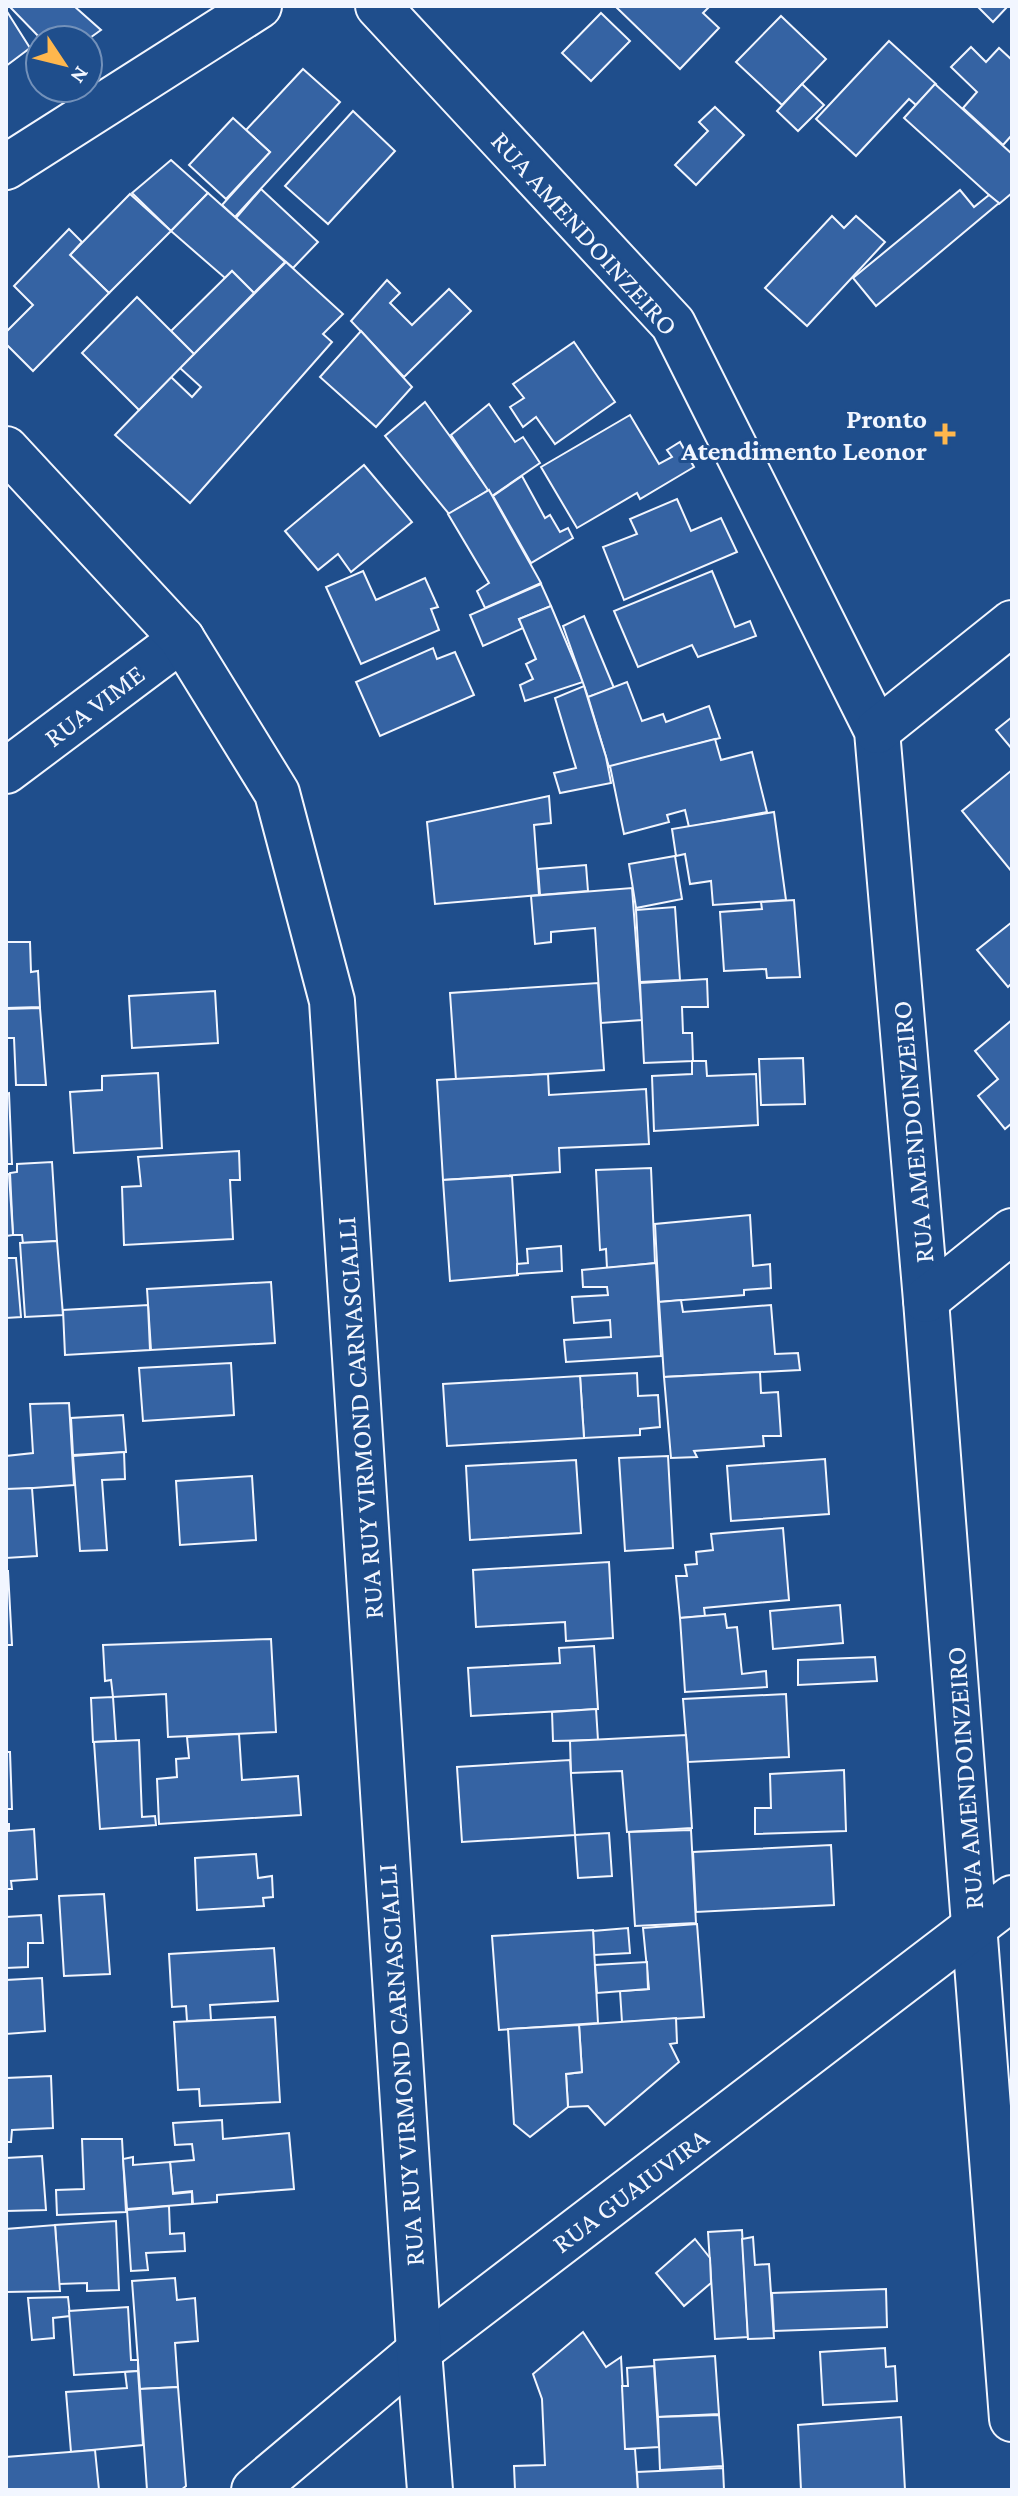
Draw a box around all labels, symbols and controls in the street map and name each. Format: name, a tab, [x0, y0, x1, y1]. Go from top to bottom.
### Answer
north arrow	[24, 24, 104, 104]
text: N	[65, 62, 95, 88]
street label: RUA AMENDOINZEIRO	[485, 125, 684, 342]
place label: Pronto Atendimento Leonor	[680, 403, 927, 466]
marker: Pronto Atendimento Leonor	[934, 423, 956, 445]
street label: RUA VIME	[38, 658, 150, 753]
street label: RUA AMENDOINZEIRO	[886, 999, 939, 1264]
street label: RUA RUY VIRMOND CARNASCIALLI	[330, 1216, 389, 1620]
street label: RUA AMENDOINZEIRO	[940, 1646, 989, 1910]
street label: RUA RUY VIRMOND CARNASCIALLI	[371, 1863, 430, 2267]
street label: RUA GUAIUVIRA	[546, 2122, 714, 2259]

